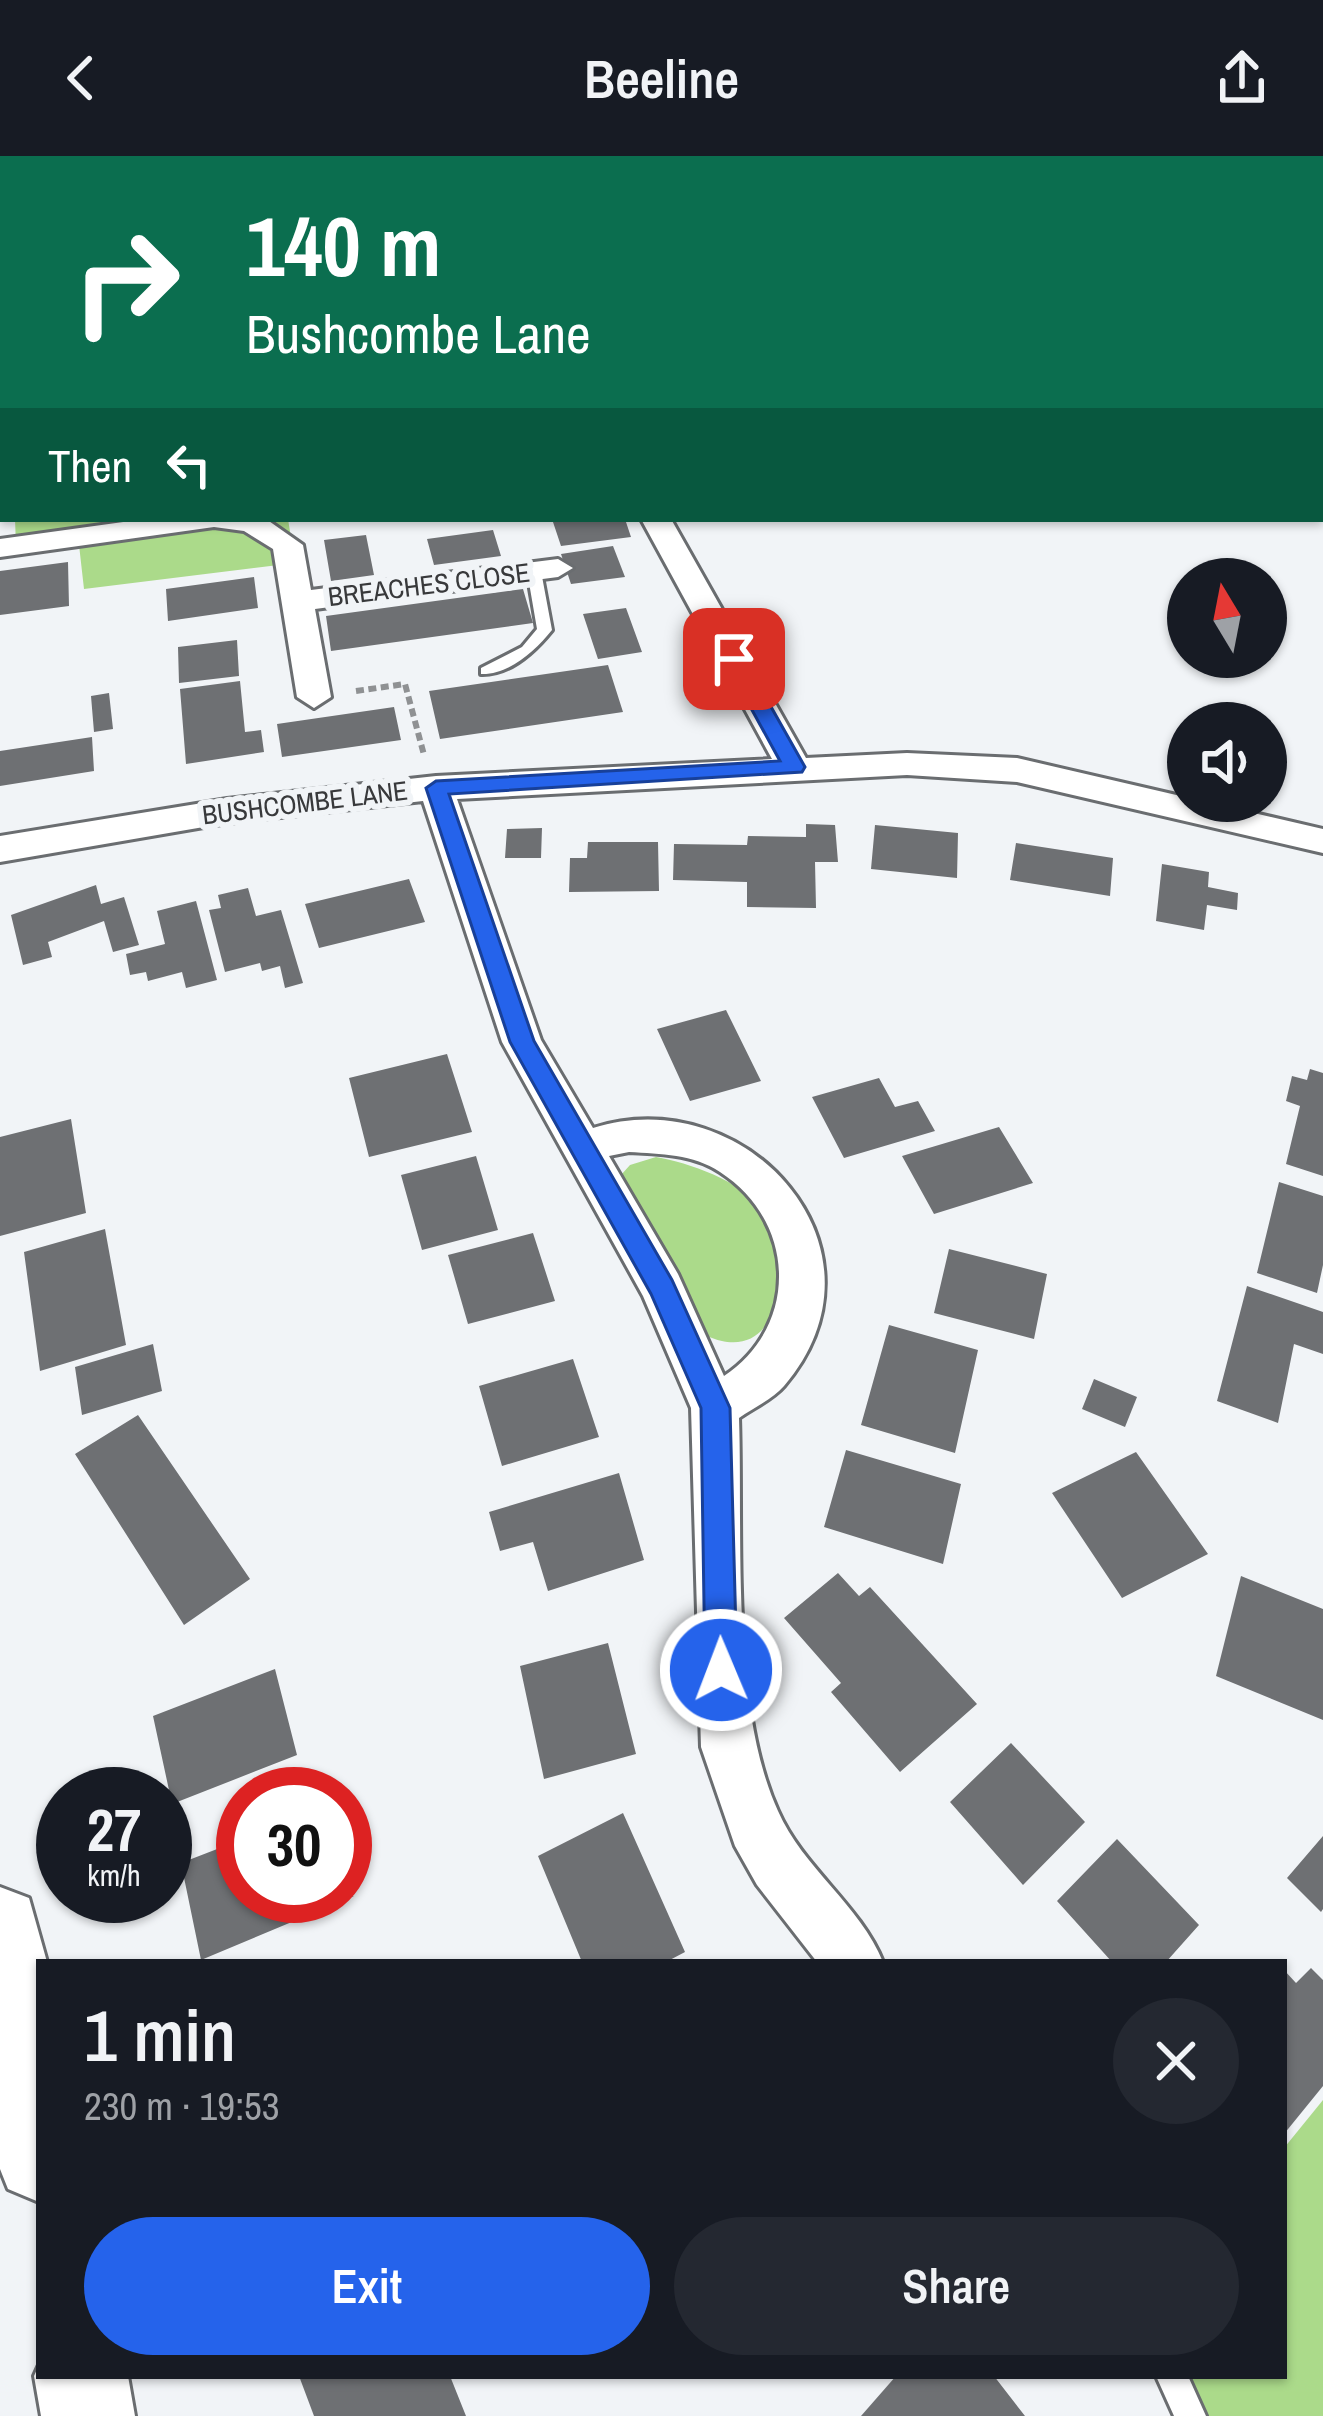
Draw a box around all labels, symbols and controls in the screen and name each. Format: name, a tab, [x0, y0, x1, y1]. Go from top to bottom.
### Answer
text: Beeline	[584, 42, 739, 115]
icon: back	[48, 45, 114, 111]
icon: share	[1209, 45, 1275, 111]
text: 140 m	[246, 189, 441, 302]
icon: right	[48, 204, 204, 360]
text: Bushcombe Lane	[246, 297, 591, 370]
icon: left	[156, 432, 222, 498]
text: Then	[48, 435, 132, 496]
street label: BREACHES CLOSE	[326, 554, 532, 614]
north arrow	[1167, 558, 1287, 678]
map controls	[1167, 558, 1287, 822]
pin	[683, 608, 785, 710]
icon: arrive	[701, 626, 767, 692]
button: sound	[1167, 702, 1287, 822]
street label: BUSHCOMBE LANE	[200, 772, 410, 832]
position arrow	[658, 1607, 784, 1733]
speed limit sign: 30	[216, 1767, 372, 1923]
text: 27	[87, 1789, 141, 1870]
text: km/h	[87, 1855, 141, 1895]
text: 1 min	[84, 1986, 236, 2083]
button: close	[1113, 1998, 1239, 2124]
text: 230 m · 19:53	[84, 2080, 280, 2132]
button: Exit	[84, 2217, 650, 2355]
button: Share	[674, 2217, 1239, 2355]

